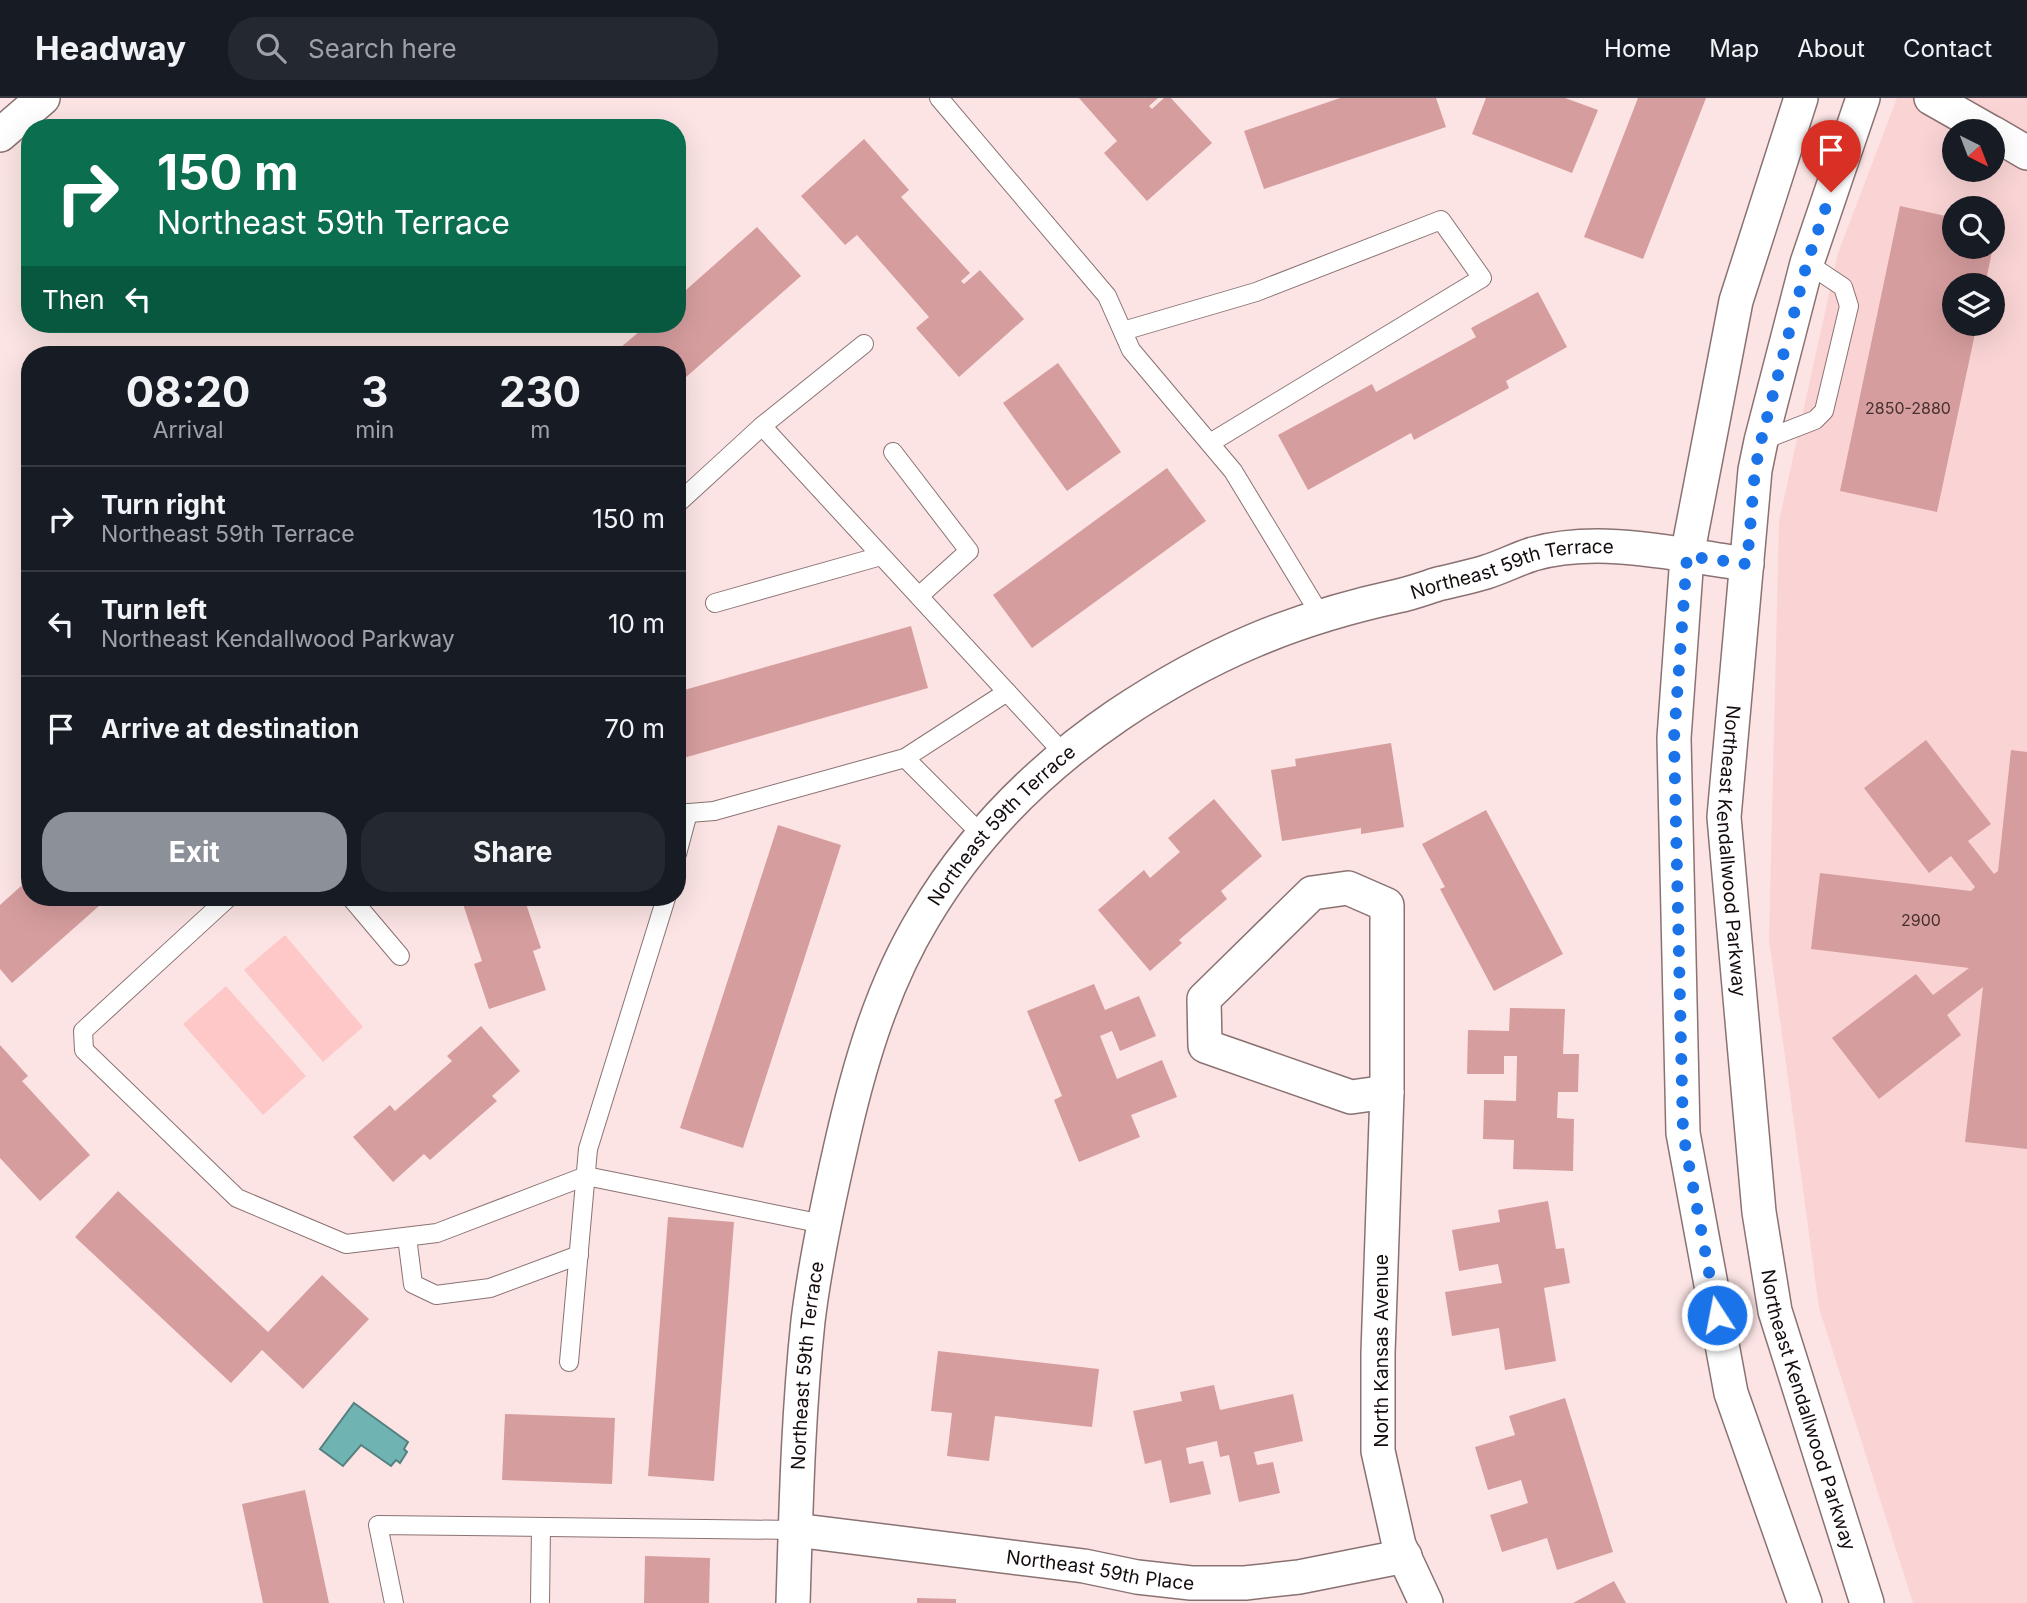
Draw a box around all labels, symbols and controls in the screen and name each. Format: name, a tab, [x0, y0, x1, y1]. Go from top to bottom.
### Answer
search box	[228, 17, 718, 80]
text: Headway	[35, 28, 186, 68]
icon: search	[252, 29, 290, 67]
text: Search here	[308, 33, 457, 64]
text: Home	[1604, 34, 1671, 63]
text: Map	[1709, 34, 1759, 63]
text: About	[1797, 34, 1865, 63]
text: Contact	[1903, 34, 1992, 63]
north arrow	[1942, 119, 2006, 182]
map controls	[1942, 119, 2005, 336]
pin	[1801, 120, 1861, 192]
icon: arrive	[1812, 131, 1850, 169]
text: 150 m	[157, 143, 299, 202]
icon: right	[42, 147, 133, 238]
button: search	[1942, 196, 2005, 259]
text: Northeast 59th Terrace	[157, 203, 510, 242]
button: layers	[1942, 273, 2005, 336]
icon: left	[119, 280, 157, 318]
text: Then	[42, 284, 105, 315]
text: 08:20	[126, 366, 250, 417]
text: 3	[361, 366, 388, 417]
text: 230	[499, 366, 581, 417]
house number: 2850-2880	[1865, 398, 1951, 418]
text: Arrival	[153, 416, 223, 444]
text: min	[355, 416, 394, 444]
text: m	[530, 416, 550, 444]
text: Turn right	[101, 489, 226, 520]
icon: right	[42, 500, 80, 538]
text: 150 m	[592, 503, 665, 534]
text: Northeast 59th Terrace	[101, 520, 355, 548]
street label: Northeast 59th Terrace	[1407, 535, 1614, 604]
text: Turn left	[101, 594, 207, 625]
icon: left	[42, 605, 80, 643]
text: 10 m	[608, 608, 665, 639]
text: Northeast Kendallwood Parkway	[101, 625, 455, 653]
street label: Northeast Kendallwood Parkway	[1712, 704, 1751, 998]
icon: arrive	[42, 710, 80, 748]
text: Arrive at destination	[101, 713, 360, 744]
text: 70 m	[604, 713, 665, 744]
street label: Northeast 59th Terrace	[923, 740, 1080, 910]
button: Exit	[42, 812, 347, 892]
button: Share	[361, 812, 665, 892]
house number: 2900	[1901, 910, 1941, 930]
street label: North Kansas Avenue	[1370, 1254, 1393, 1448]
street label: Northeast 59th Terrace	[786, 1259, 828, 1470]
street label: Northeast Kendallwood Parkway	[1757, 1268, 1861, 1553]
position arrow	[1680, 1278, 1754, 1352]
street label: Northeast 59th Place	[1005, 1545, 1196, 1595]

